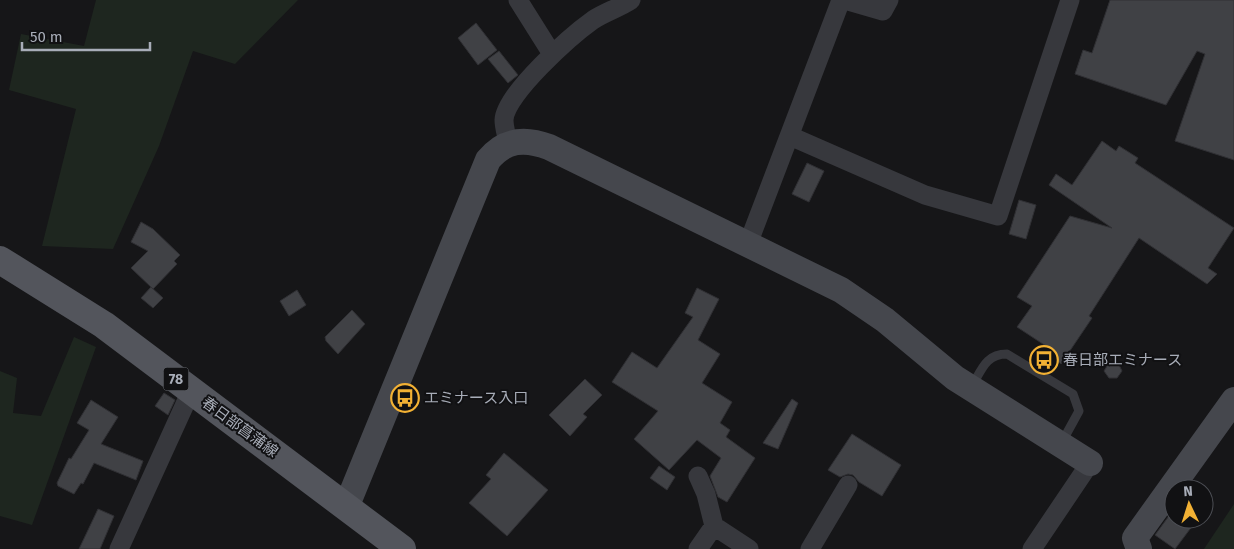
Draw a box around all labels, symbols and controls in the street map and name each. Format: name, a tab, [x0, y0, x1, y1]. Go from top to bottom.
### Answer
scale bar	[22, 20, 150, 52]
text: 50 m	[30, 28, 63, 46]
bus stop icon: 春日部エミナース	[1029, 345, 1059, 375]
place label: 春日部エミナース	[1063, 351, 1182, 369]
road number: 78	[164, 368, 188, 390]
bus stop icon: エミナース入口	[390, 383, 420, 413]
place label: エミナース入口	[424, 389, 528, 407]
street label: 春日部菖蒲線	[198, 393, 282, 461]
north arrow	[1164, 479, 1214, 529]
text: N	[1183, 483, 1193, 500]

